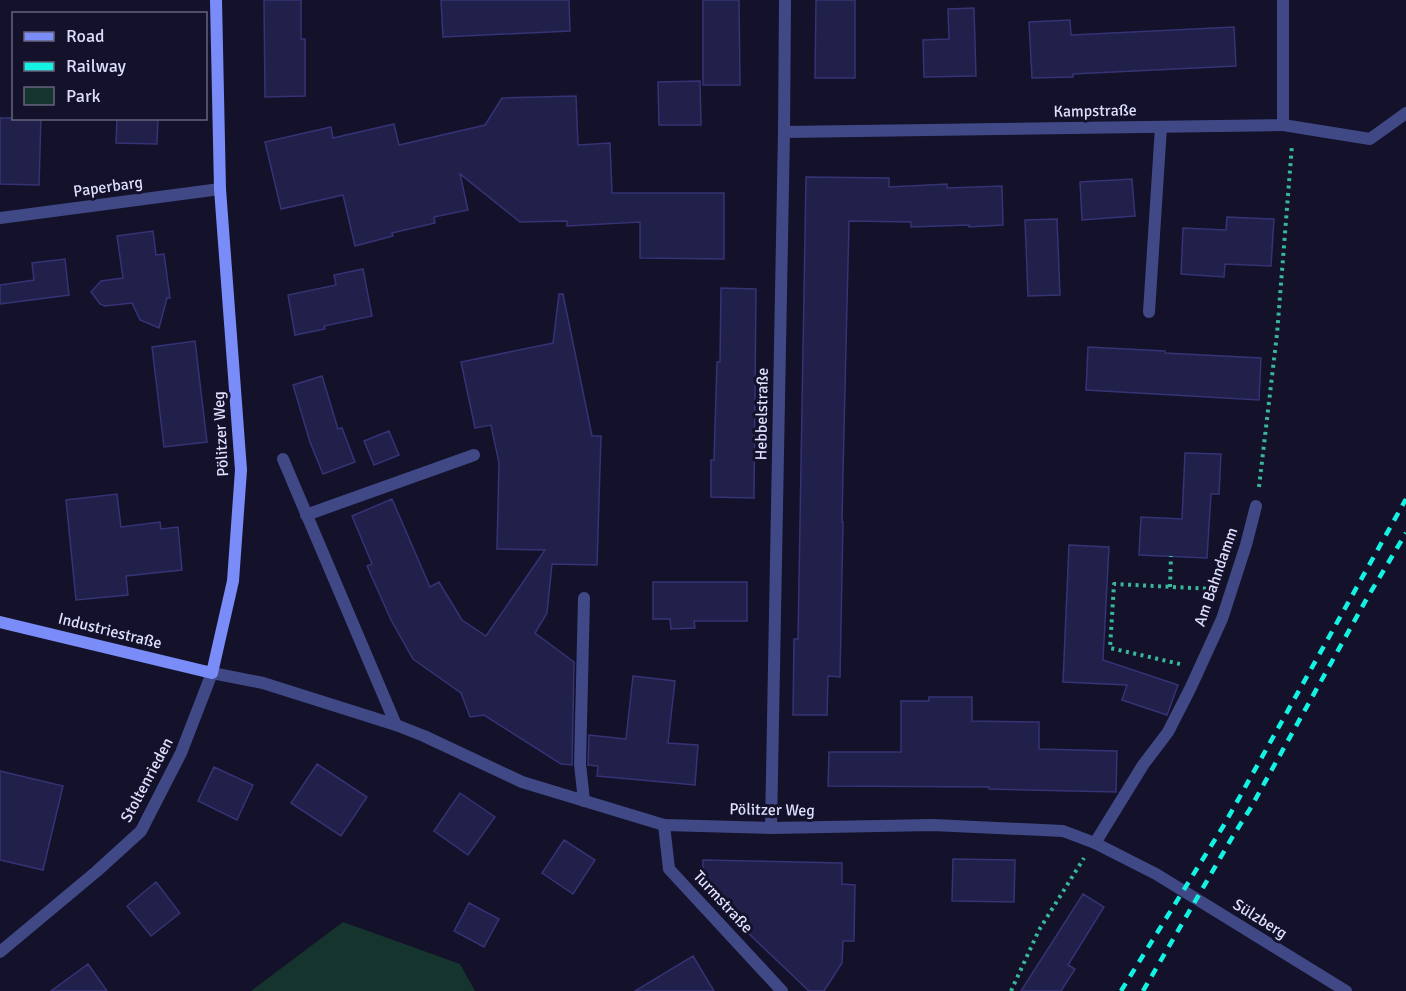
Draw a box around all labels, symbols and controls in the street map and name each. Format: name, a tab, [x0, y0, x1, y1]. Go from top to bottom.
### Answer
legend	[12, 12, 207, 120]
text: Road	[66, 25, 105, 47]
text: Railway	[66, 55, 127, 77]
text: Park	[66, 85, 101, 107]
street label: Kampstraße	[1053, 100, 1137, 122]
street label: Paperbarg	[72, 172, 144, 202]
street label: Hebbelstraße	[751, 367, 773, 461]
street label: Pölitzer Weg	[209, 391, 233, 477]
street label: Am Bahndamm	[1190, 525, 1242, 629]
street label: Industriestraße	[56, 608, 164, 654]
street label: Stoltenrieden	[116, 734, 178, 826]
street label: Pölitzer Weg	[729, 799, 815, 821]
street label: Turmstraße	[689, 866, 757, 938]
street label: Sülzberg	[1229, 895, 1291, 943]

